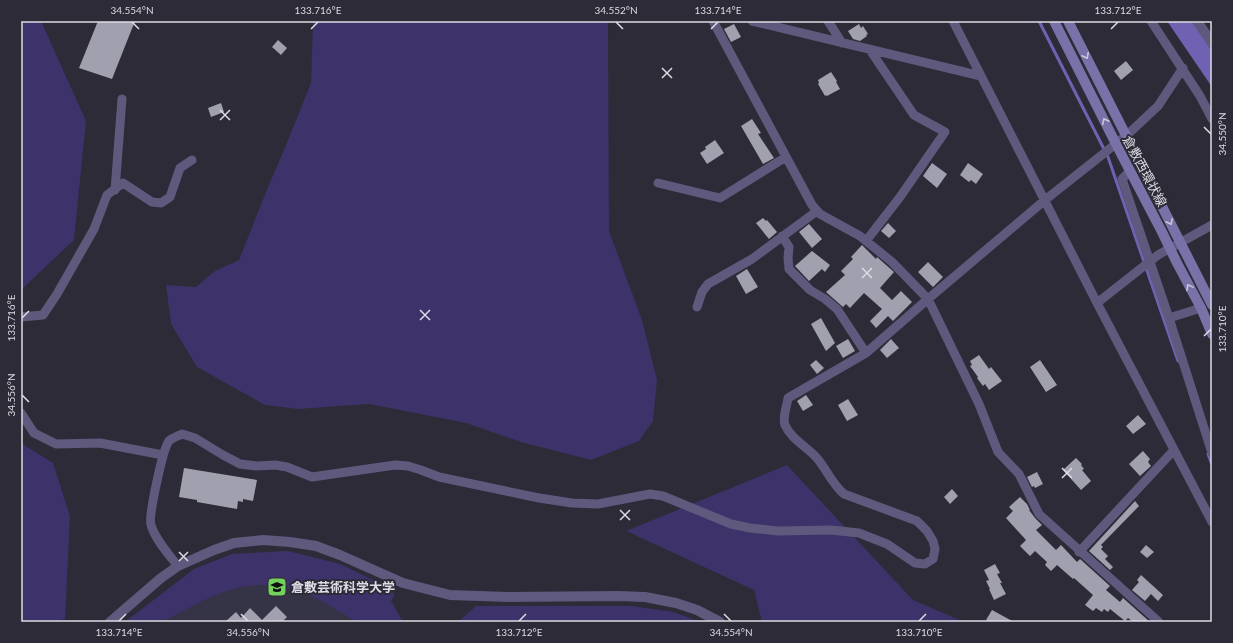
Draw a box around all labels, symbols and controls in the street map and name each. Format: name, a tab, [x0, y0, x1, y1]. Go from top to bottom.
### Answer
text: 34.554°N	[110, 4, 154, 16]
text: 133.716°E	[294, 4, 342, 16]
text: 34.552°N	[594, 4, 638, 16]
text: 133.714°E	[694, 4, 742, 16]
text: 133.712°E	[1094, 4, 1142, 16]
one-way arrow	[1081, 51, 1089, 59]
text: 34.550°N	[1216, 112, 1228, 156]
one-way arrow	[1102, 118, 1110, 125]
street label: 倉敷西環状線	[1120, 133, 1170, 209]
one-way arrow	[1165, 217, 1173, 225]
one-way arrow	[1186, 283, 1194, 291]
text: 133.716°E	[5, 294, 17, 342]
text: 133.710°E	[1216, 305, 1228, 353]
text: 34.556°N	[5, 373, 17, 417]
school or university icon: 倉敷芸術科学大学	[266, 576, 288, 598]
place label: 倉敷芸術科学大学	[291, 579, 395, 595]
text: 133.714°E	[95, 626, 143, 638]
text: 34.556°N	[226, 626, 270, 638]
text: 133.712°E	[495, 626, 543, 638]
text: 34.554°N	[709, 626, 753, 638]
text: 133.710°E	[895, 626, 943, 638]

